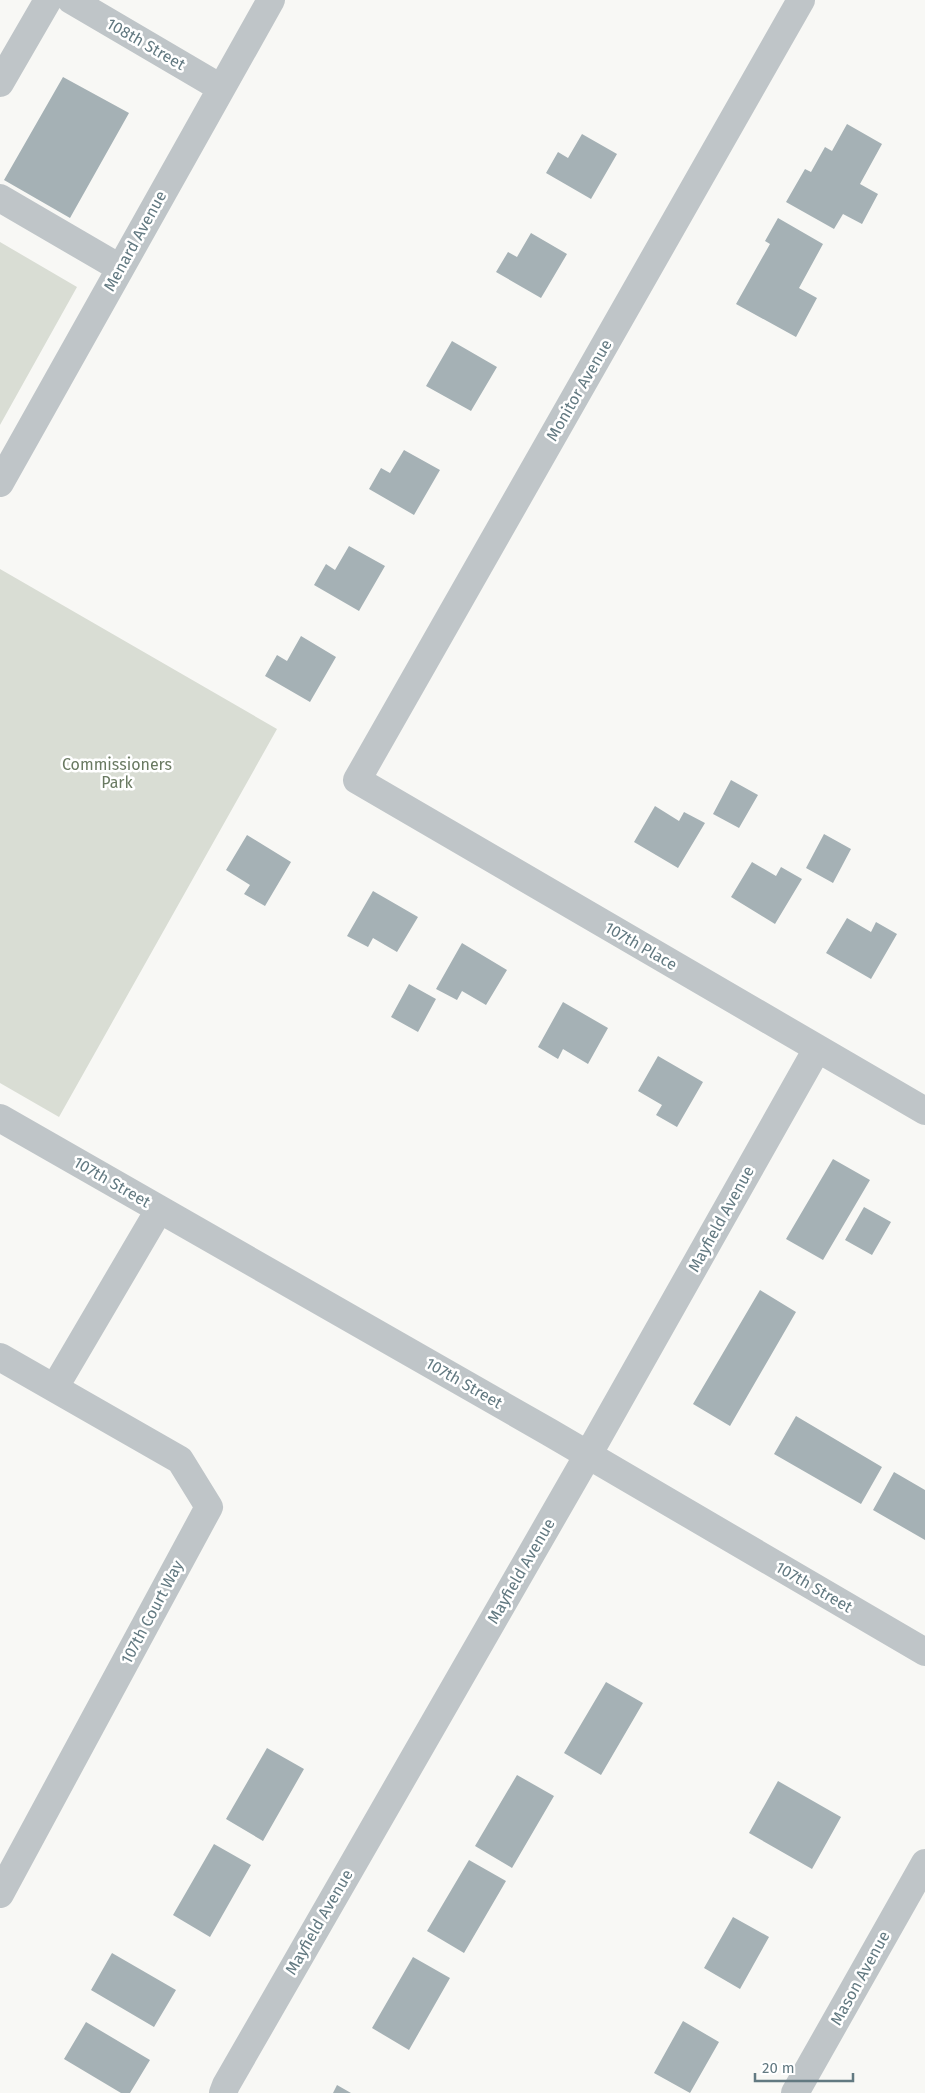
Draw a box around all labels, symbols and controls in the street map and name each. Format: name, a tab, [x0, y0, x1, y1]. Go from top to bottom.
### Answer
street label: 108th Street	[103, 14, 189, 74]
street label: Menard Avenue	[100, 187, 170, 295]
street label: Monitor Avenue	[542, 336, 616, 444]
park label: Commissioners Park	[62, 755, 172, 792]
street label: 107th Place	[601, 918, 681, 974]
street label: 107th Street	[70, 1152, 154, 1212]
street label: Mayfield Avenue	[684, 1163, 758, 1275]
street label: 107th Street	[422, 1353, 506, 1413]
street label: Mayfield Avenue	[483, 1515, 559, 1627]
street label: 107th Court Way	[117, 1557, 187, 1667]
street label: 107th Street	[772, 1557, 856, 1617]
street label: Mayfield Avenue	[281, 1866, 357, 1978]
street label: Mason Avenue	[826, 1928, 894, 2028]
scale bar	[755, 2050, 852, 2082]
text: 20 m	[762, 2059, 795, 2077]

